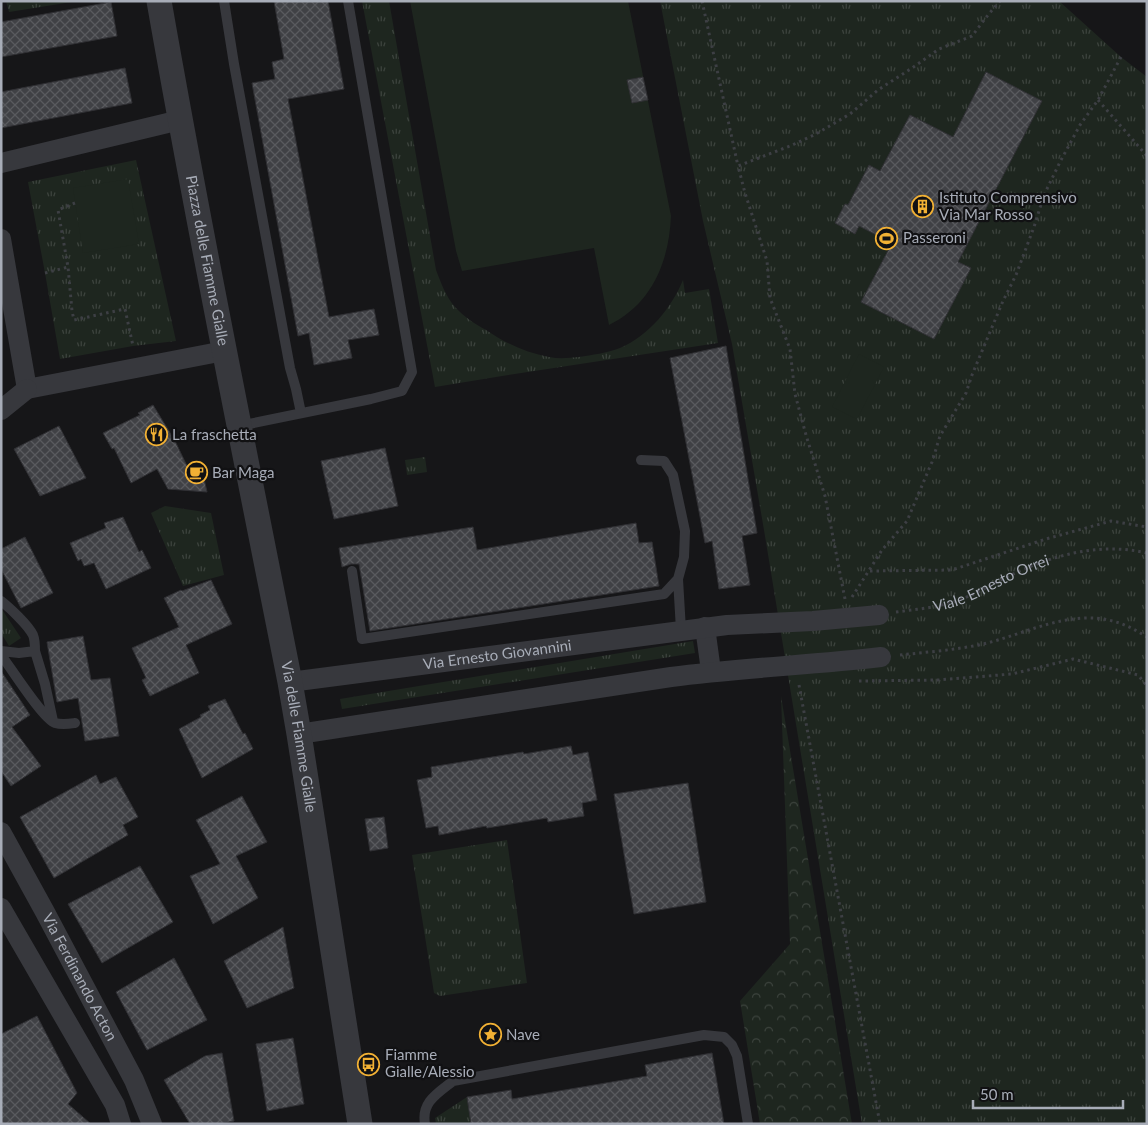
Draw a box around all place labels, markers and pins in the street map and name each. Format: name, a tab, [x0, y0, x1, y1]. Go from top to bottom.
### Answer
place label: Istituto Comprensivo Via Mar Rosso	[939, 188, 1077, 223]
building icon: Istituto Comprensivo Via Mar Rosso	[911, 195, 935, 219]
sports icon: Passeroni	[875, 226, 899, 250]
place label: Passeroni	[903, 228, 966, 246]
restaurant icon: La fraschetta	[144, 423, 168, 447]
place label: La fraschetta	[172, 425, 257, 443]
cafe icon: Bar Maga	[184, 461, 208, 485]
place label: Bar Maga	[212, 463, 274, 481]
place icon: Nave	[478, 1023, 502, 1047]
place label: Nave	[506, 1025, 540, 1043]
place label: Fiamme Gialle/Alessio	[385, 1045, 475, 1080]
bus stop icon: Fiamme Gialle/Alessio	[357, 1052, 381, 1076]

